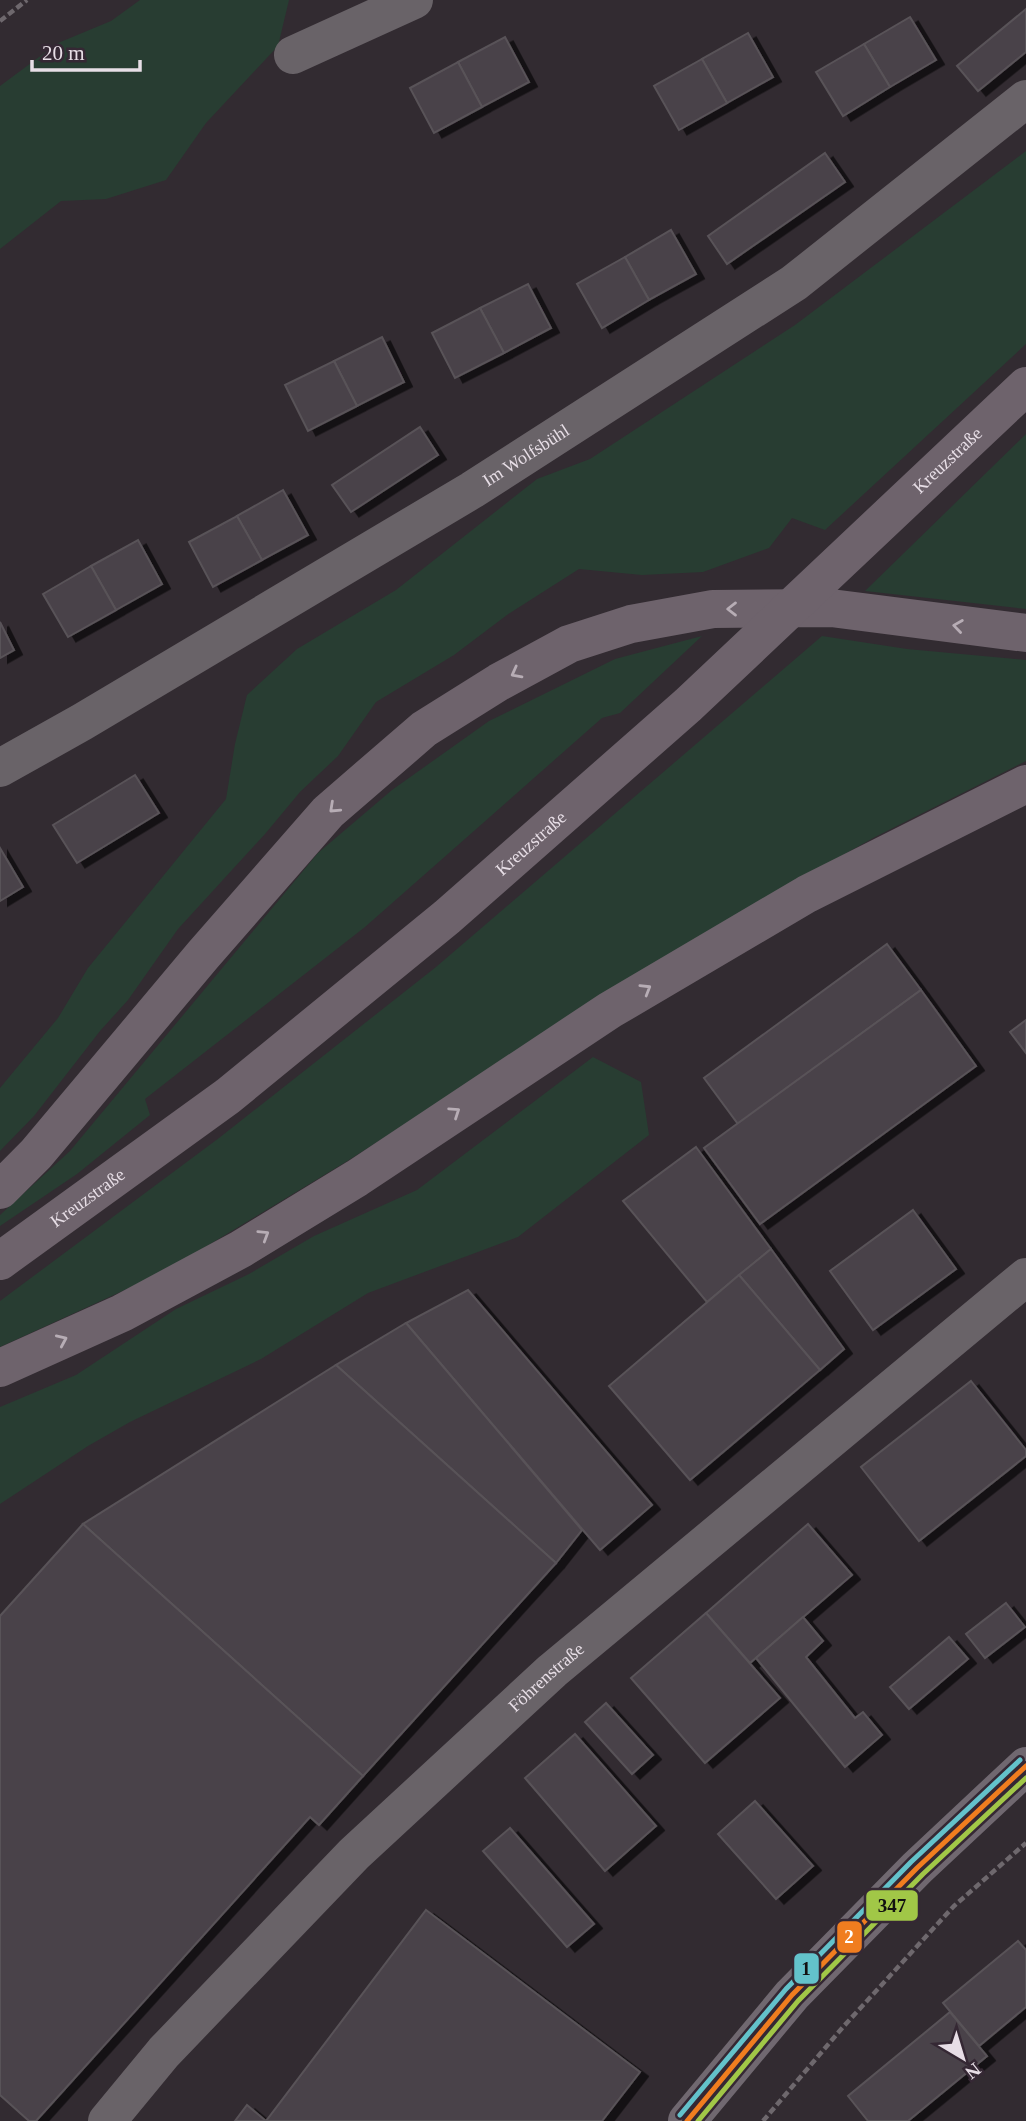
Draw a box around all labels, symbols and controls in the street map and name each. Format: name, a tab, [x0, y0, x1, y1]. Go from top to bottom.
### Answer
scale bar	[32, 28, 140, 72]
text: 20 m	[42, 41, 85, 65]
street label: Im Wolfsbühl	[479, 420, 573, 490]
street label: Kreuzstraße	[909, 423, 986, 497]
one-way arrow	[726, 601, 737, 617]
one-way arrow	[952, 618, 964, 633]
one-way arrow	[511, 664, 523, 678]
one-way arrow	[329, 799, 342, 812]
street label: Kreuzstraße	[492, 807, 570, 879]
one-way arrow	[639, 984, 652, 997]
one-way arrow	[448, 1108, 461, 1121]
street label: Kreuzstraße	[46, 1164, 129, 1231]
one-way arrow	[256, 1230, 269, 1243]
one-way arrow	[55, 1334, 67, 1348]
street label: Föhrenstraße	[504, 1639, 588, 1716]
line badge: 347	[865, 1889, 919, 1922]
text: 347	[878, 1895, 907, 1916]
line badge: 2	[836, 1920, 863, 1954]
text: 2	[844, 1926, 854, 1947]
line badge: 1	[793, 1952, 820, 1985]
text: 1	[801, 1958, 811, 1979]
north arrow	[928, 2023, 998, 2093]
text: N	[961, 2059, 985, 2084]

